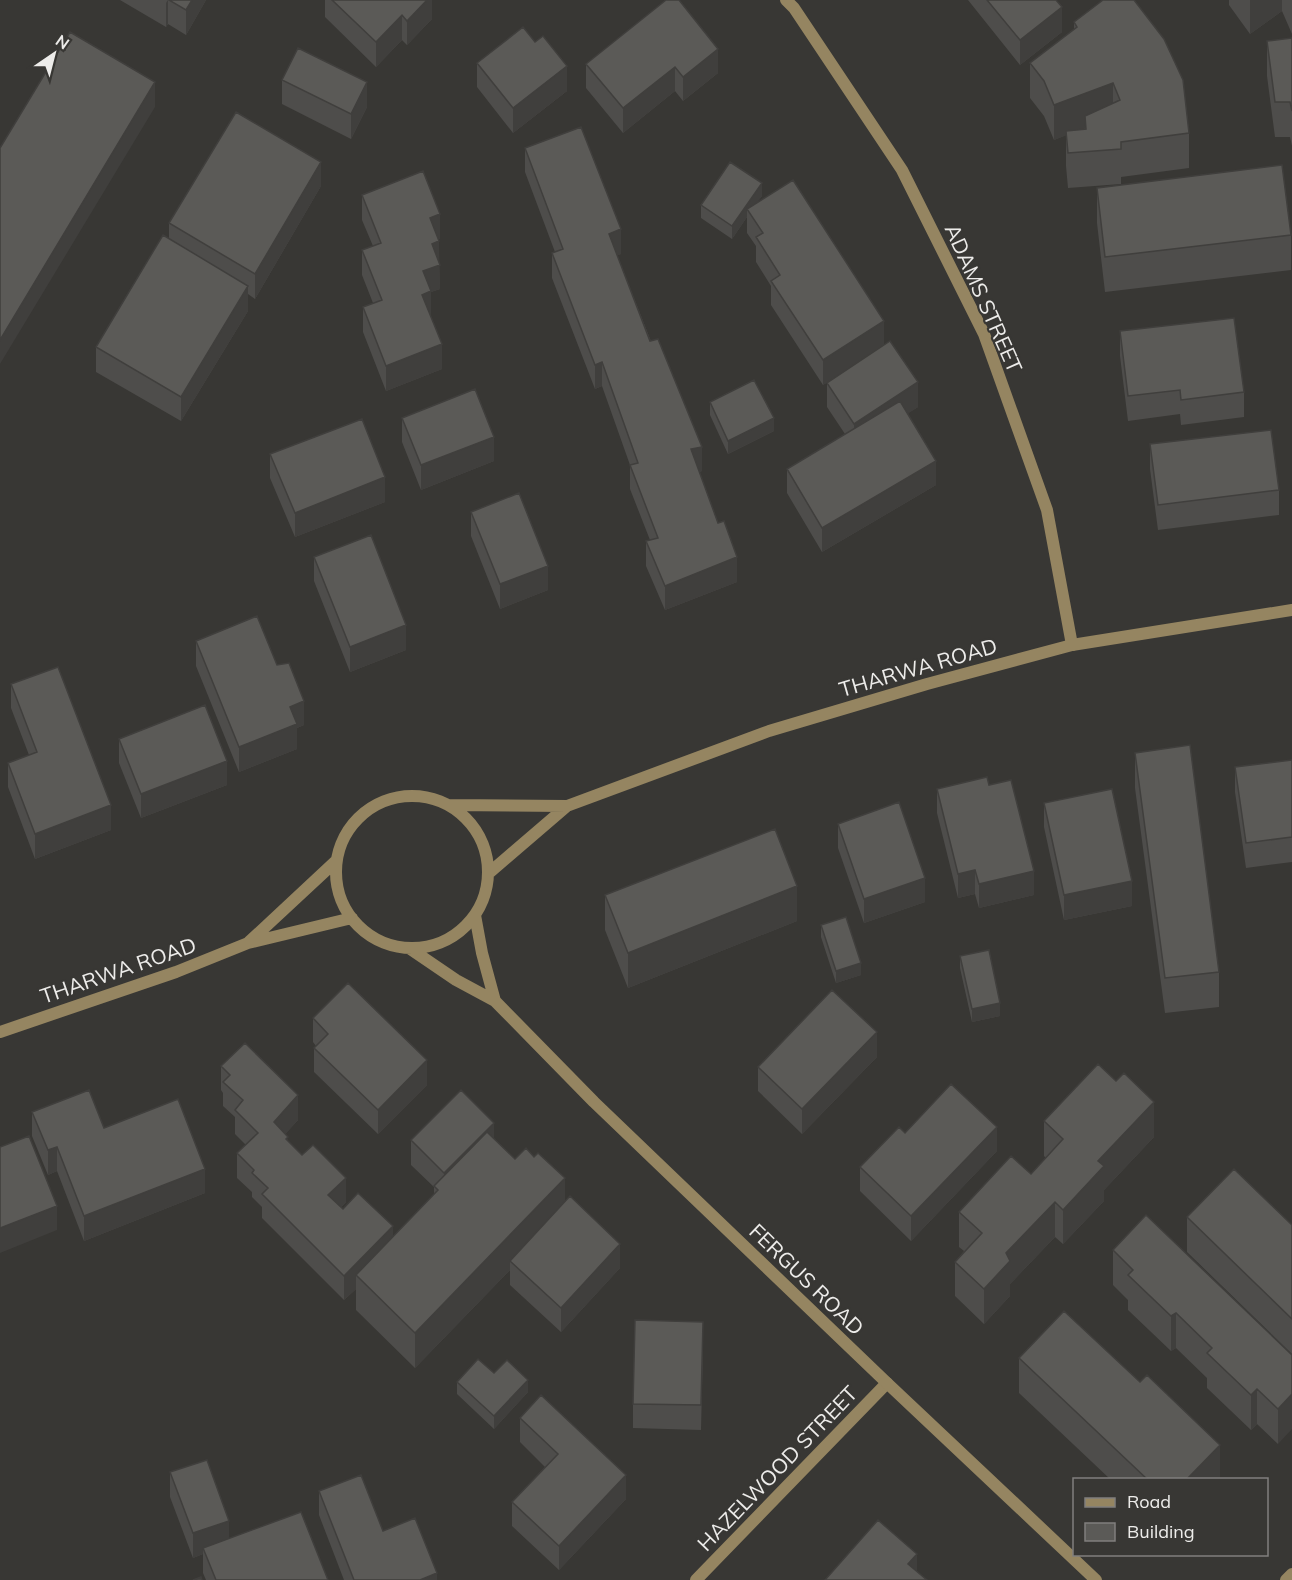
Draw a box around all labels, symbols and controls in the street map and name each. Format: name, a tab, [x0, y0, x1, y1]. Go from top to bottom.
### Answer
north arrow	[24, 24, 84, 84]
text: N	[52, 30, 73, 53]
street label: ADAMS STREET	[940, 220, 1029, 377]
street label: THARWA ROAD	[836, 632, 1000, 702]
street label: THARWA ROAD	[37, 931, 199, 1009]
street label: FERGUS ROAD	[744, 1218, 870, 1340]
street label: HAZELWOOD STREET	[691, 1380, 863, 1556]
legend	[1073, 1478, 1268, 1556]
text: Road	[1127, 1490, 1171, 1513]
text: Building	[1127, 1520, 1195, 1543]

